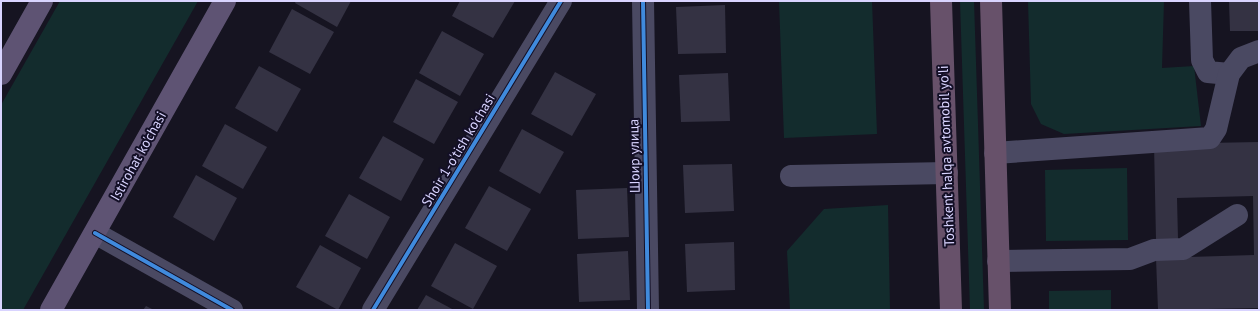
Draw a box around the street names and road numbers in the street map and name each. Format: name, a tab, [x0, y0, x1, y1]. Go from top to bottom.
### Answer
street label: Toshkent halqa avtomobil yo'li	[934, 65, 958, 247]
street label: Shoir 1-o'tish ko'chasi	[417, 90, 499, 210]
street label: Istirohat ko'chasi	[106, 108, 170, 204]
street label: Шоир улица	[624, 119, 644, 193]

